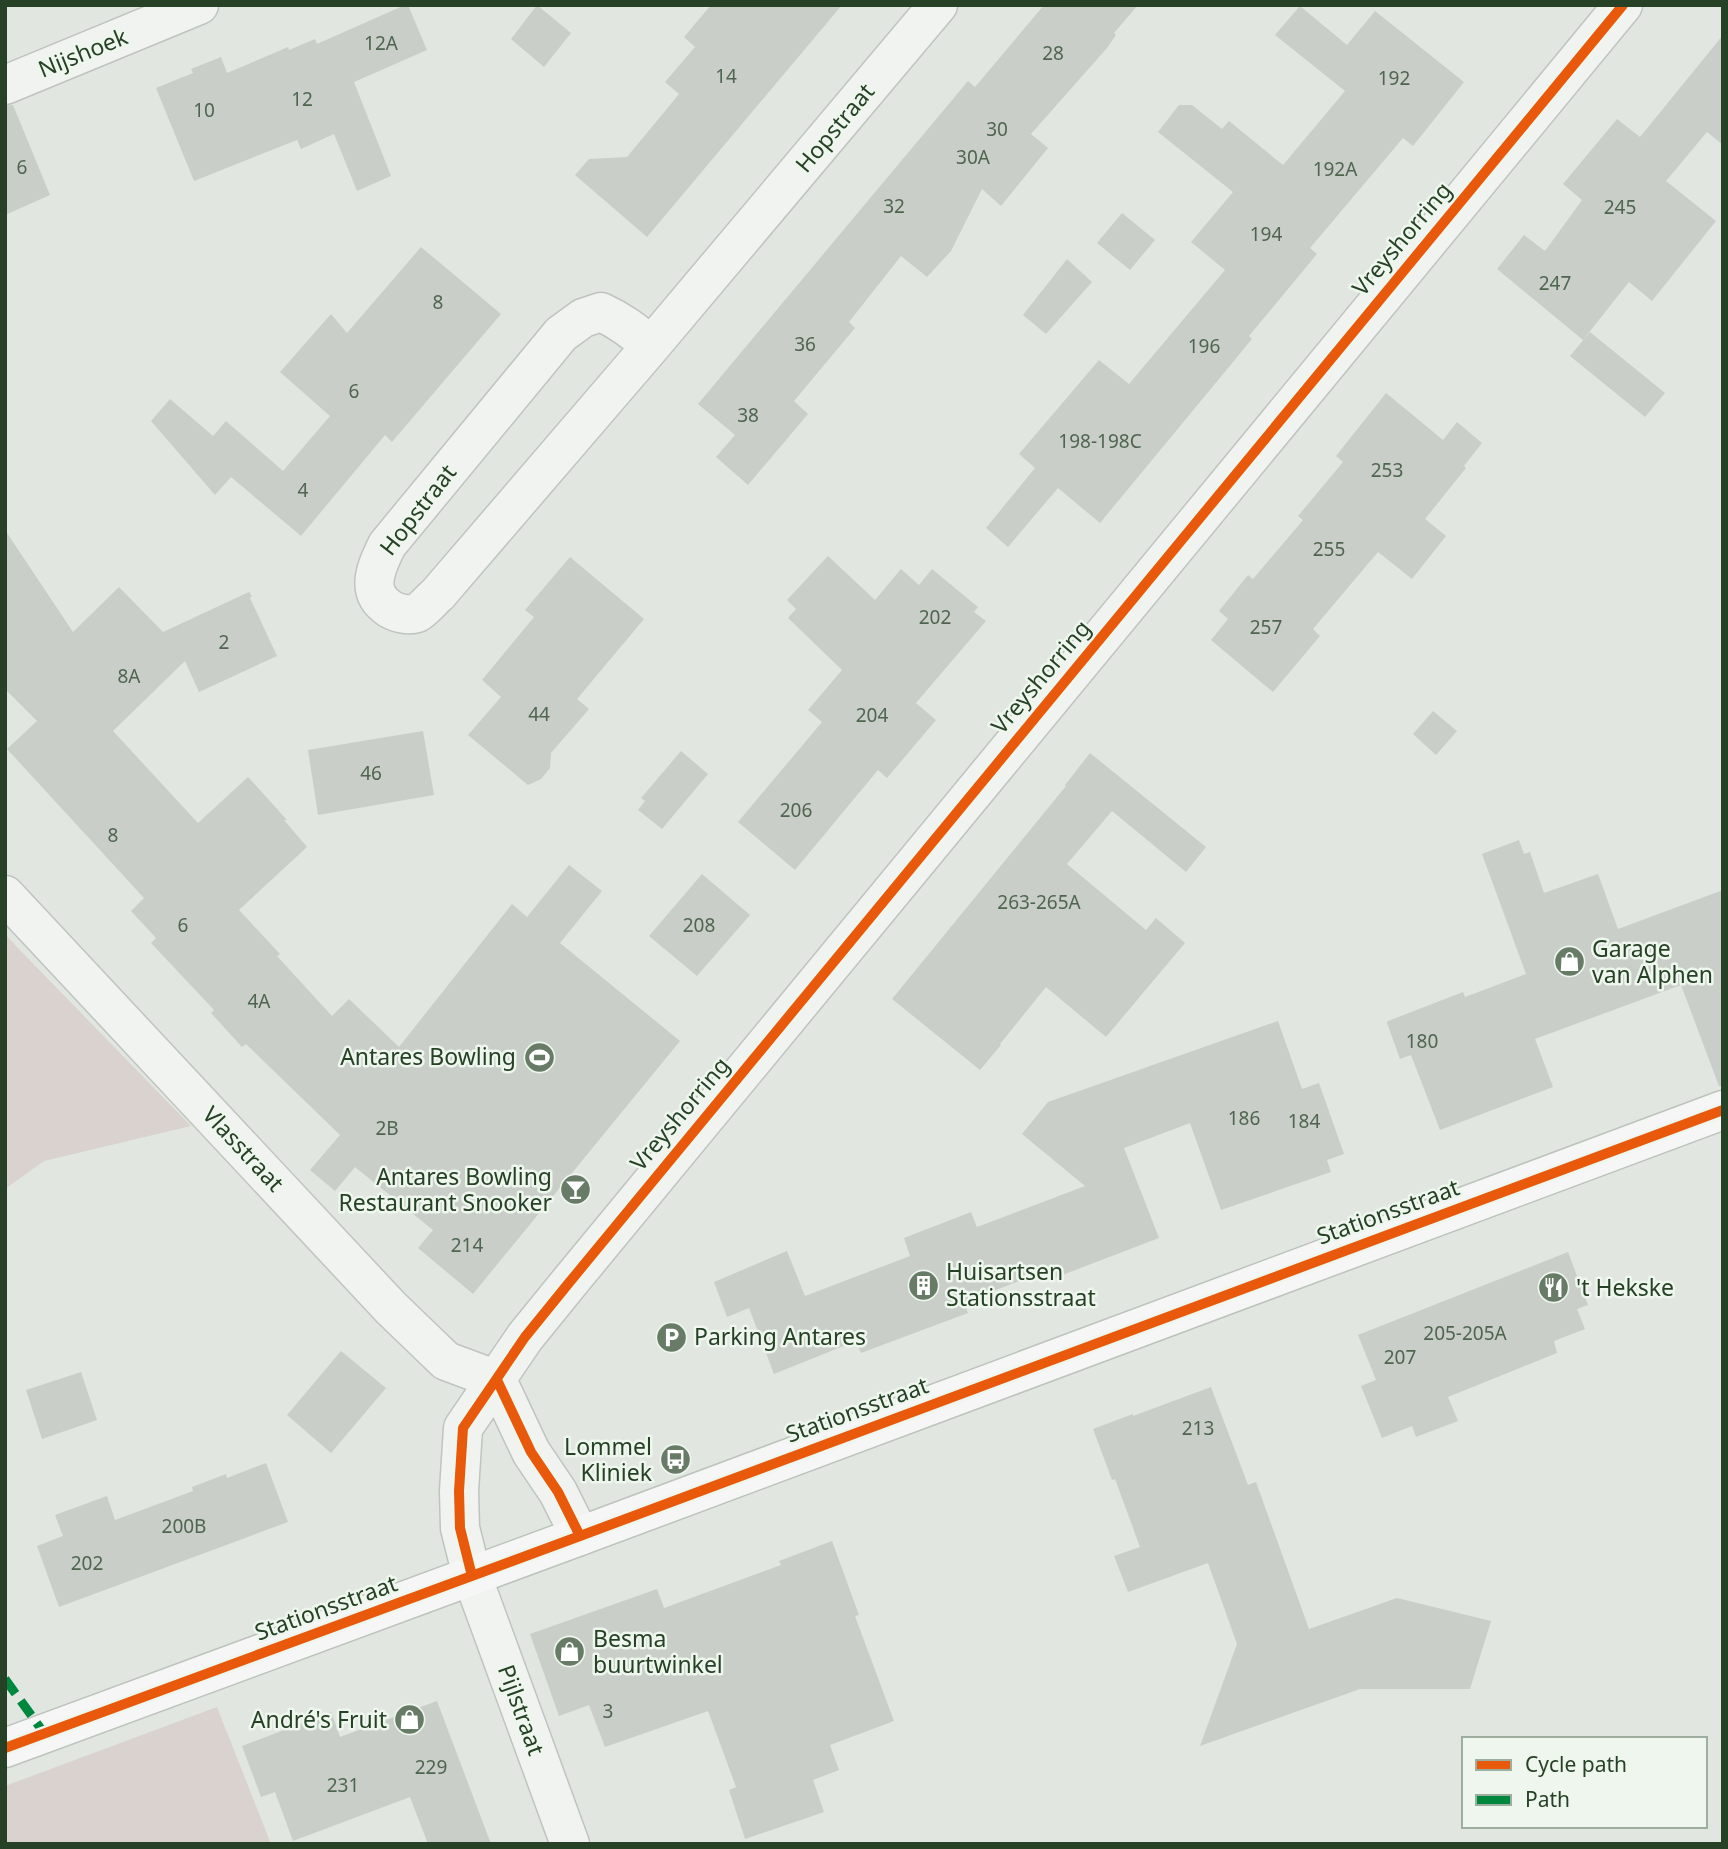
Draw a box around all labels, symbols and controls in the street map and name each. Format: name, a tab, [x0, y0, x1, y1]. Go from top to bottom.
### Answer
street label: Nijshoek	[33, 19, 133, 84]
house number: 12A	[364, 30, 399, 56]
house number: 28	[1042, 40, 1064, 66]
house number: 14	[715, 63, 737, 89]
house number: 192	[1378, 65, 1410, 91]
street label: Hopstraat	[787, 76, 881, 179]
house number: 12	[291, 86, 313, 112]
house number: 10	[193, 97, 215, 123]
house number: 30	[986, 116, 1008, 142]
house number: 30A	[956, 144, 991, 170]
house number: 6	[17, 154, 27, 180]
house number: 192A	[1313, 156, 1358, 182]
street label: Vreyshorring	[1344, 175, 1458, 302]
house number: 32	[883, 193, 905, 219]
house number: 245	[1604, 194, 1636, 220]
house number: 194	[1250, 221, 1282, 247]
house number: 247	[1539, 270, 1571, 296]
house number: 8	[433, 289, 443, 315]
house number: 36	[794, 331, 816, 357]
house number: 196	[1188, 333, 1220, 359]
house number: 6	[349, 378, 359, 404]
house number: 38	[737, 402, 759, 428]
house number: 198-198C	[1058, 428, 1142, 454]
street label: Hopstraat	[371, 457, 463, 562]
house number: 253	[1371, 457, 1403, 483]
house number: 4	[298, 477, 309, 503]
house number: 255	[1313, 536, 1345, 562]
house number: 202	[919, 604, 951, 630]
street label: Vreyshorring	[983, 613, 1097, 740]
house number: 257	[1250, 614, 1282, 640]
house number: 2	[219, 629, 229, 655]
house number: 8A	[117, 663, 141, 689]
house number: 44	[528, 701, 550, 727]
house number: 204	[856, 702, 888, 728]
house number: 46	[360, 760, 382, 786]
house number: 206	[780, 797, 812, 823]
house number: 8	[108, 822, 118, 848]
house number: 263-265A	[997, 889, 1082, 915]
house number: 6	[178, 912, 188, 938]
house number: 208	[683, 912, 715, 938]
place label: Garage van Alphen	[1592, 932, 1713, 990]
shop icon: Garage van Alphen	[1552, 945, 1586, 979]
house number: 4A	[247, 988, 271, 1014]
house number: 180	[1406, 1028, 1438, 1054]
place label: Antares Bowling	[340, 1040, 516, 1072]
sports icon: Antares Bowling	[522, 1040, 556, 1074]
street label: Vreyshorring	[622, 1050, 736, 1177]
street label: Vlasstraat	[196, 1099, 292, 1198]
house number: 186	[1228, 1105, 1260, 1131]
house number: 184	[1288, 1108, 1320, 1134]
house number: 2B	[375, 1115, 399, 1141]
place label: Antares Bowling Restaurant Snooker	[338, 1160, 553, 1218]
street label: Stationsstraat	[1312, 1170, 1463, 1252]
bar icon: Antares Bowling Restaurant Snooker	[558, 1173, 592, 1207]
house number: 214	[451, 1232, 483, 1258]
place label: Huisartsen Stationsstraat	[946, 1255, 1096, 1313]
building icon: Huisartsen Stationsstraat	[906, 1268, 940, 1302]
restaurant icon: 't Hekske	[1536, 1271, 1570, 1305]
place label: 't Hekske	[1576, 1271, 1674, 1303]
parking icon: Parking Antares	[654, 1320, 688, 1354]
place label: Parking Antares	[694, 1320, 866, 1352]
house number: 205-205A	[1423, 1320, 1508, 1346]
house number: 207	[1384, 1344, 1416, 1370]
street label: Stationsstraat	[781, 1368, 932, 1450]
house number: 213	[1182, 1415, 1214, 1441]
place label: Lommel Kliniek	[564, 1430, 653, 1488]
bus stop icon: Lommel Kliniek	[658, 1443, 692, 1477]
house number: 200B	[162, 1513, 206, 1539]
house number: 202	[71, 1550, 103, 1576]
street label: Stationsstraat	[250, 1566, 401, 1648]
place label: Besma buurtwinkel	[593, 1622, 723, 1680]
shop icon: Besma buurtwinkel	[553, 1635, 587, 1669]
street label: Pijlstraat	[491, 1660, 553, 1759]
house number: 3	[603, 1698, 613, 1724]
place label: André's Fruit	[251, 1703, 387, 1735]
shop icon: André's Fruit	[393, 1703, 427, 1737]
legend	[1462, 1737, 1707, 1828]
text: Cycle path	[1525, 1750, 1627, 1778]
house number: 229	[415, 1754, 447, 1780]
house number: 231	[327, 1772, 359, 1798]
text: Path	[1525, 1785, 1570, 1813]

